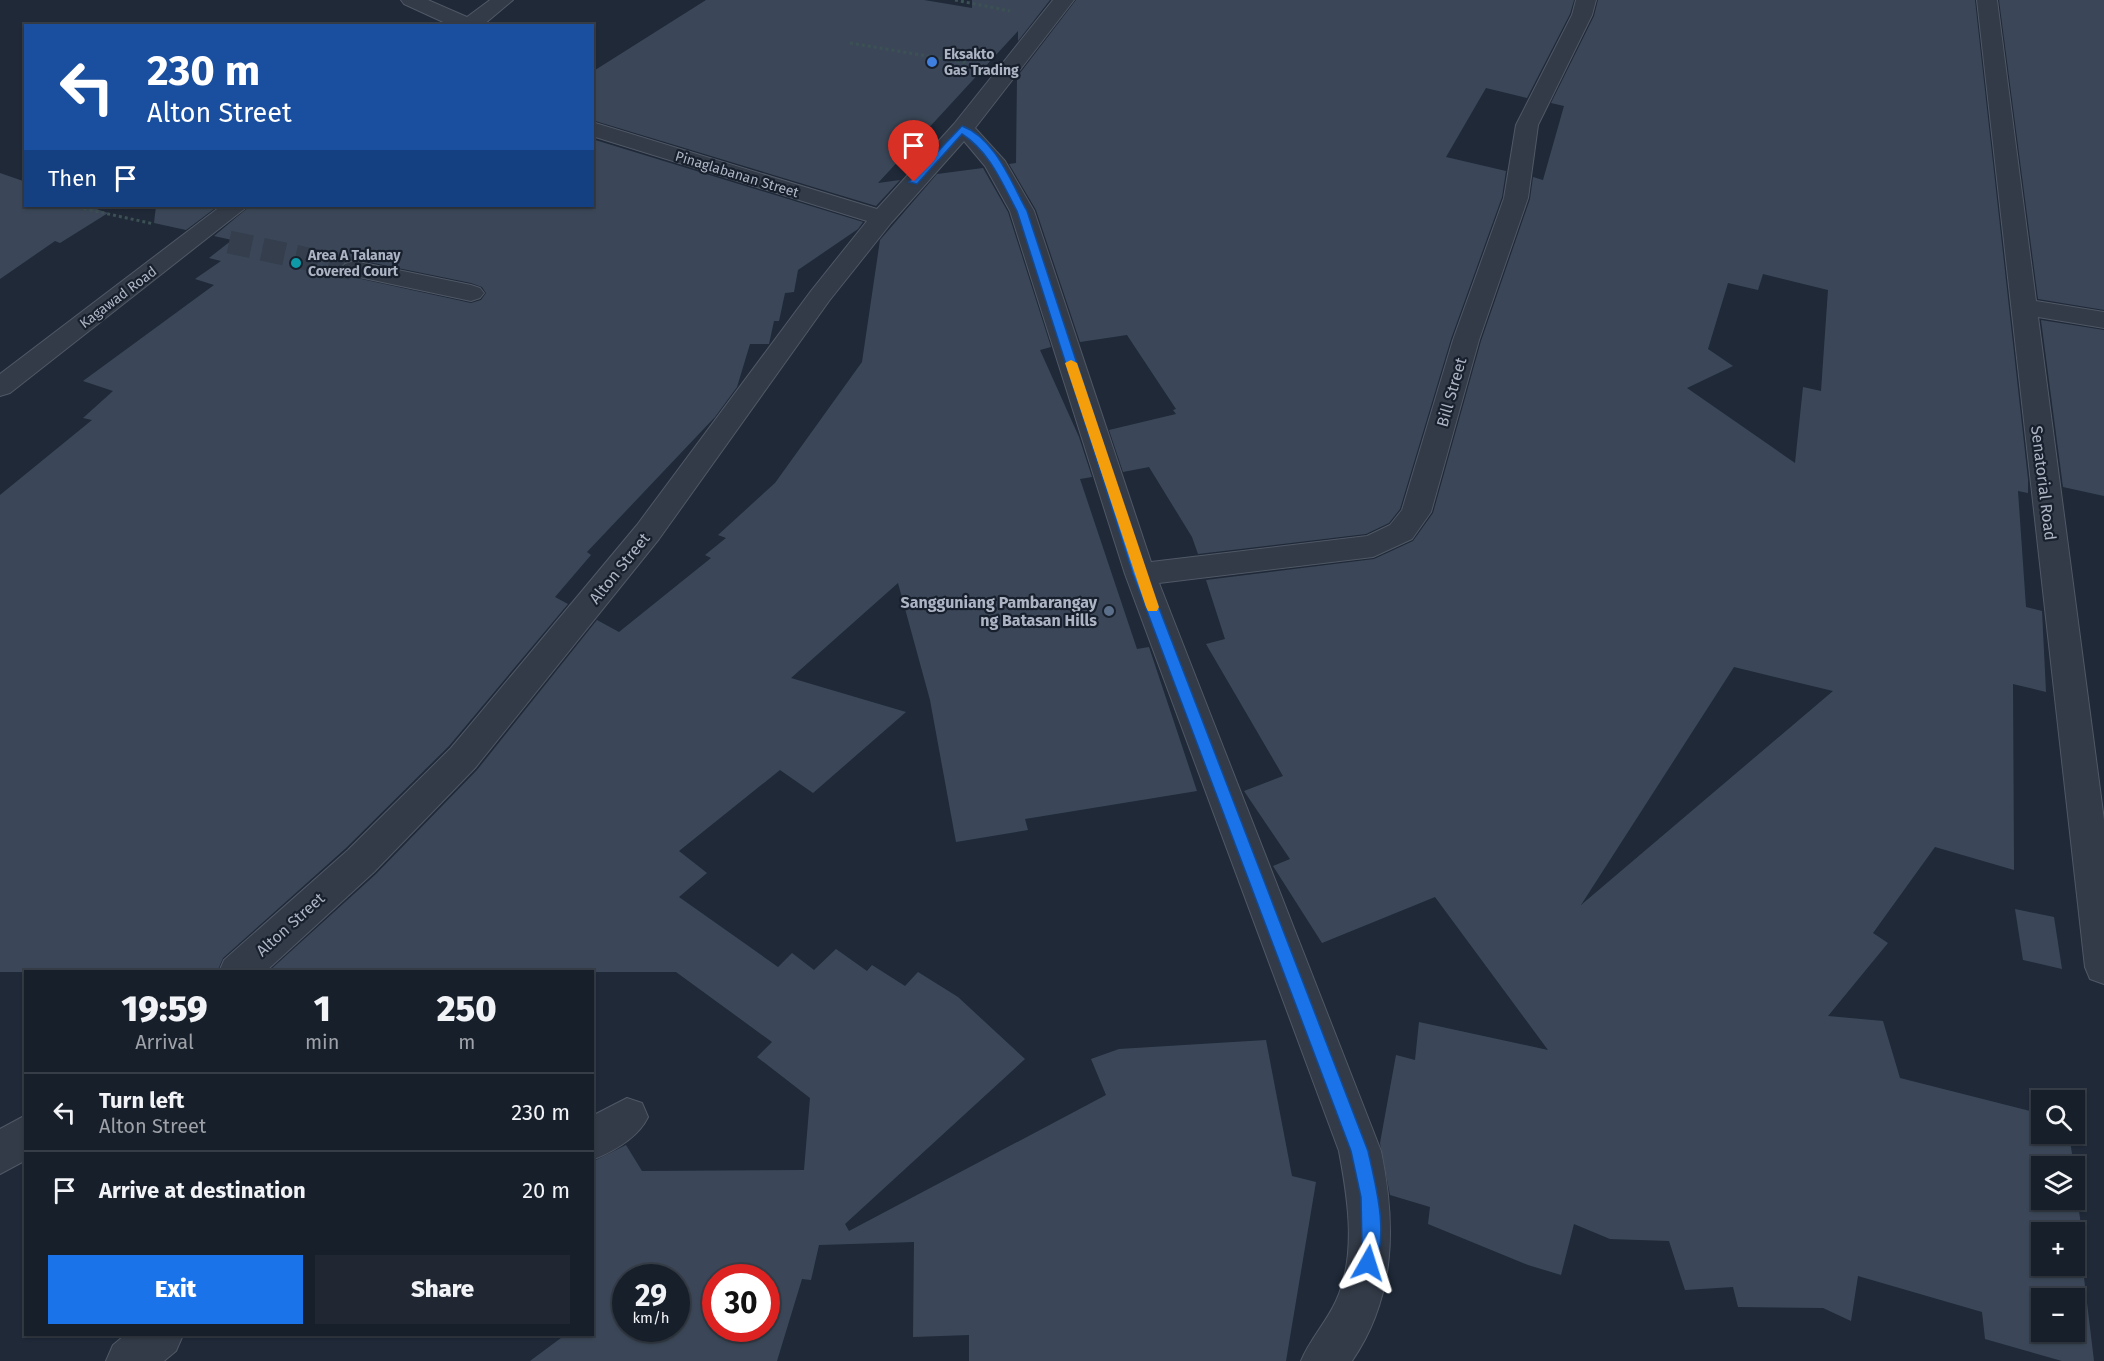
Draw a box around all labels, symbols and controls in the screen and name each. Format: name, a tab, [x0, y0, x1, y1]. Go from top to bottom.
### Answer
text: 230 m	[147, 46, 260, 96]
place label: Eksakto Gas Trading	[944, 46, 1019, 79]
icon: left	[48, 48, 126, 126]
marker: Eksakto Gas Trading	[925, 55, 939, 69]
text: Alton Street	[147, 97, 292, 129]
pin	[888, 120, 939, 182]
icon: arrive	[897, 129, 930, 162]
street label: Pinaglabanan Street	[673, 148, 802, 202]
icon: arrive	[109, 162, 142, 195]
text: Then	[48, 165, 97, 192]
place label: Area A Talanay Covered Court	[307, 247, 401, 280]
marker: Area A Talanay Covered Court	[289, 256, 303, 270]
street label: Kagawad Road	[76, 263, 160, 332]
street label: Bill Street	[1433, 355, 1470, 429]
street label: Senatorial Road	[2027, 425, 2060, 542]
street label: Alton Street	[585, 529, 654, 608]
place label: Sangguniang Pambarangay ng Batasan Hills	[901, 593, 1098, 630]
marker: Sangguniang Pambarangay ng Batasan Hills	[1102, 604, 1116, 618]
street label: Alton Street	[252, 888, 329, 960]
text: 19:59	[121, 987, 208, 1031]
text: 1	[314, 987, 331, 1031]
text: 250	[437, 987, 497, 1031]
text: Arrival	[135, 1030, 194, 1054]
text: min	[305, 1030, 339, 1054]
text: m	[458, 1030, 475, 1054]
text: Turn left	[99, 1087, 184, 1114]
map controls	[2031, 1090, 2085, 1342]
button: search	[2031, 1090, 2085, 1144]
icon: left	[48, 1096, 81, 1129]
text: 230 m	[511, 1099, 570, 1126]
text: Alton Street	[99, 1114, 206, 1138]
button: layers	[2031, 1156, 2085, 1210]
icon: arrive	[48, 1174, 81, 1207]
text: Arrive at destination	[99, 1177, 306, 1204]
text: 20 m	[522, 1177, 570, 1204]
button: +	[2031, 1222, 2085, 1276]
position arrow	[1336, 1231, 1400, 1295]
button: Exit	[48, 1255, 303, 1324]
button: Share	[315, 1255, 570, 1324]
speed limit sign: 30	[702, 1264, 780, 1342]
text: 29	[635, 1278, 667, 1314]
button: −	[2031, 1288, 2085, 1342]
text: km/h	[632, 1309, 670, 1327]

